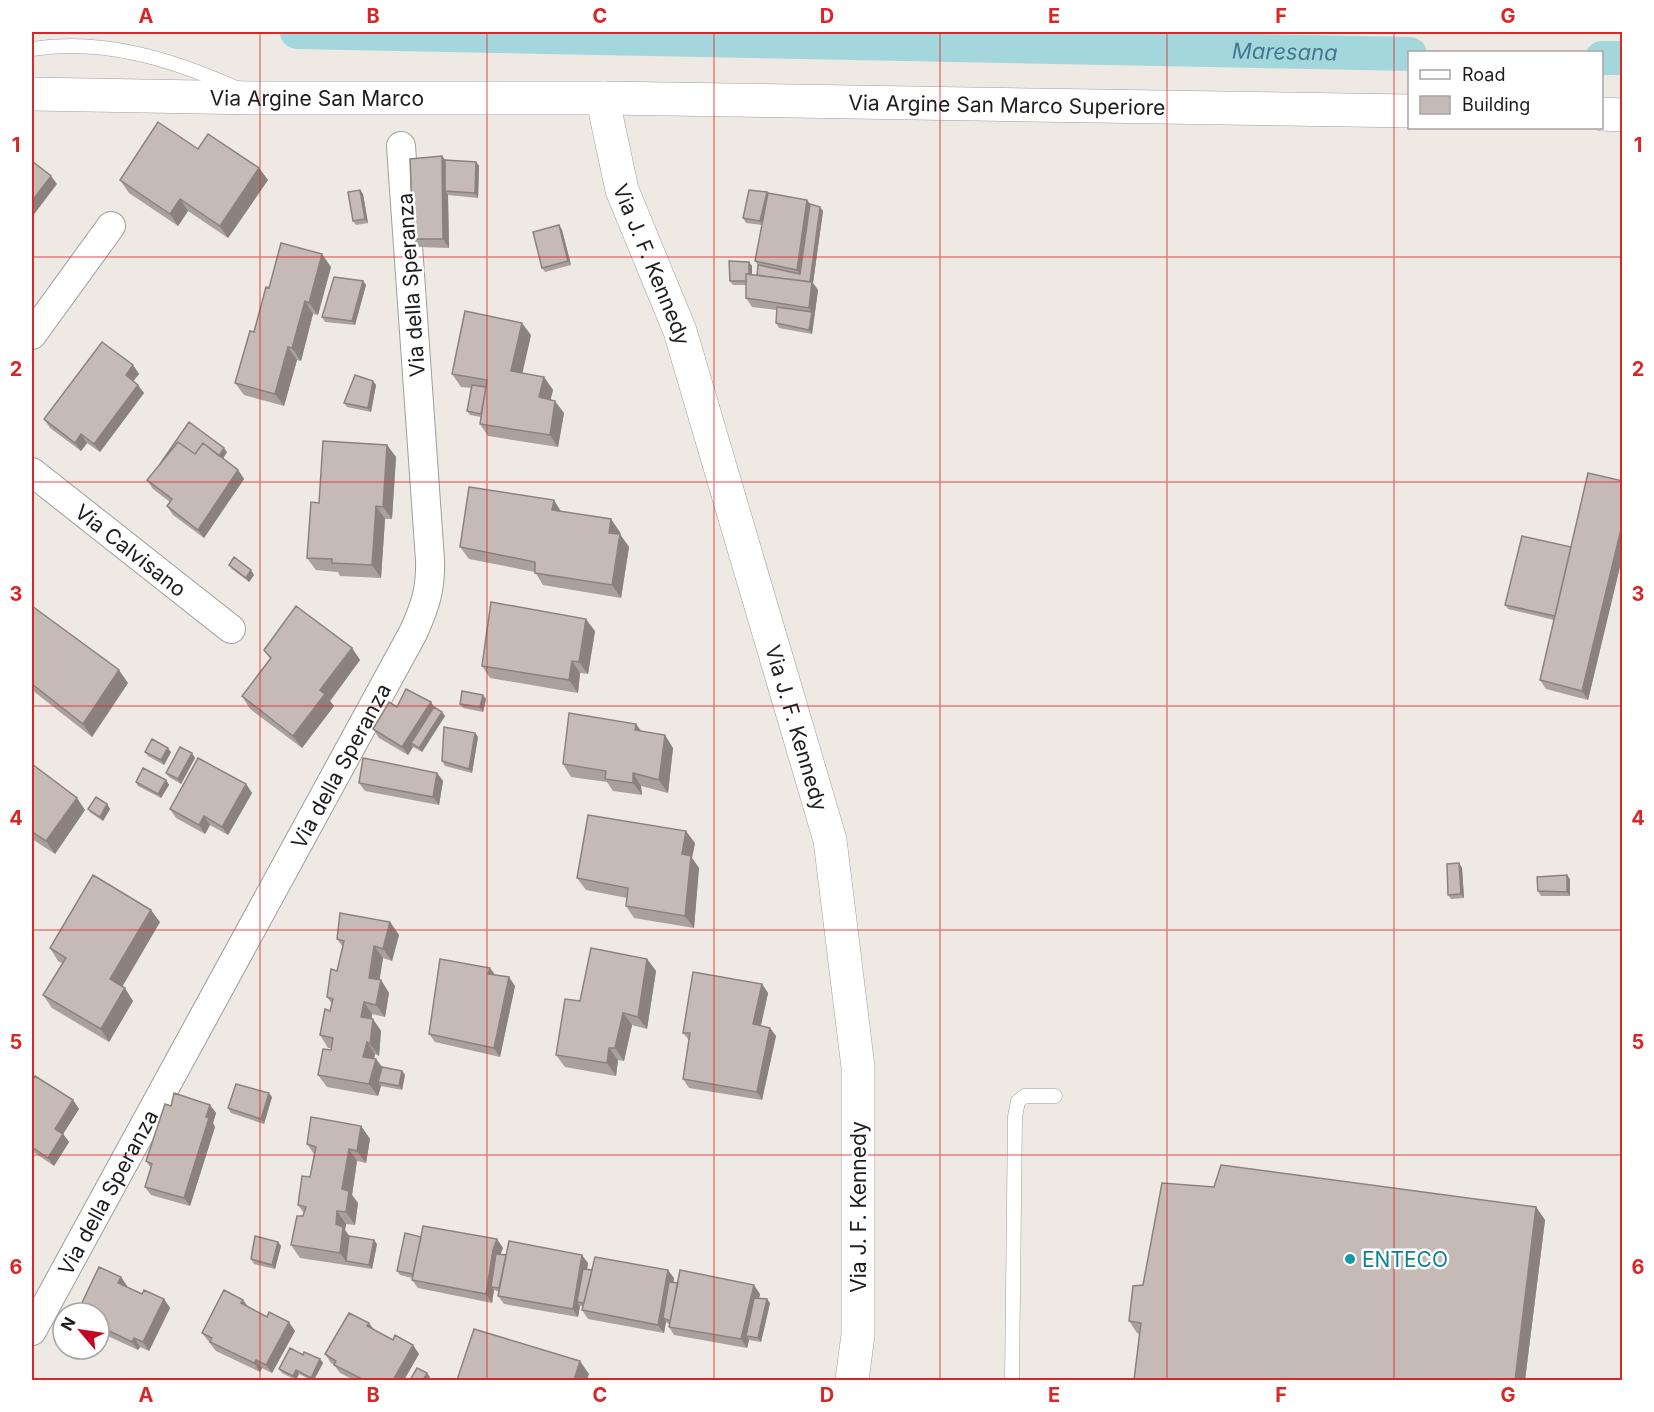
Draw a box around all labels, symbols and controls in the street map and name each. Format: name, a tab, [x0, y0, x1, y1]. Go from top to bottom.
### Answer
text: A	[139, 4, 154, 28]
text: B	[366, 4, 380, 28]
text: C	[593, 4, 607, 28]
text: D	[820, 4, 834, 28]
text: E	[1048, 4, 1060, 28]
text: F	[1275, 4, 1287, 28]
text: G	[1500, 4, 1516, 28]
water label: Maresana	[1232, 37, 1338, 66]
legend	[1408, 51, 1603, 129]
text: Road	[1462, 64, 1505, 85]
street label: Via Argine San Marco	[210, 85, 424, 111]
street label: Via Argine San Marco Superiore	[848, 89, 1166, 120]
text: Building	[1462, 94, 1530, 115]
text: 1	[12, 133, 20, 157]
text: 1	[1634, 133, 1642, 157]
street label: Via J. F. Kennedy	[608, 180, 696, 348]
street label: Via della Speranza	[392, 192, 430, 378]
text: 2	[10, 357, 22, 381]
text: 2	[1632, 357, 1644, 381]
street label: Via Calvisano	[70, 499, 191, 601]
text: 3	[10, 582, 22, 606]
text: 3	[1632, 582, 1644, 606]
street label: Via J. F. Kennedy	[761, 642, 833, 814]
street label: Via della Speranza	[285, 679, 396, 853]
text: 4	[9, 806, 23, 830]
text: 4	[1631, 806, 1645, 830]
text: 5	[10, 1030, 22, 1054]
text: 5	[1632, 1030, 1644, 1054]
street label: Via della Speranza	[53, 1105, 163, 1279]
street label: Via J. F. Kennedy	[846, 1121, 871, 1293]
place label: ENTECO	[1362, 1247, 1448, 1272]
marker: ENTECO	[1343, 1252, 1357, 1266]
text: 6	[10, 1255, 23, 1279]
text: 6	[1632, 1255, 1645, 1279]
north arrow	[51, 1301, 111, 1361]
text: N	[56, 1314, 80, 1334]
text: A	[139, 1383, 154, 1407]
text: B	[366, 1383, 380, 1407]
text: C	[593, 1383, 607, 1407]
text: D	[820, 1383, 834, 1407]
text: E	[1048, 1383, 1060, 1407]
text: F	[1275, 1383, 1287, 1407]
text: G	[1500, 1383, 1516, 1407]

